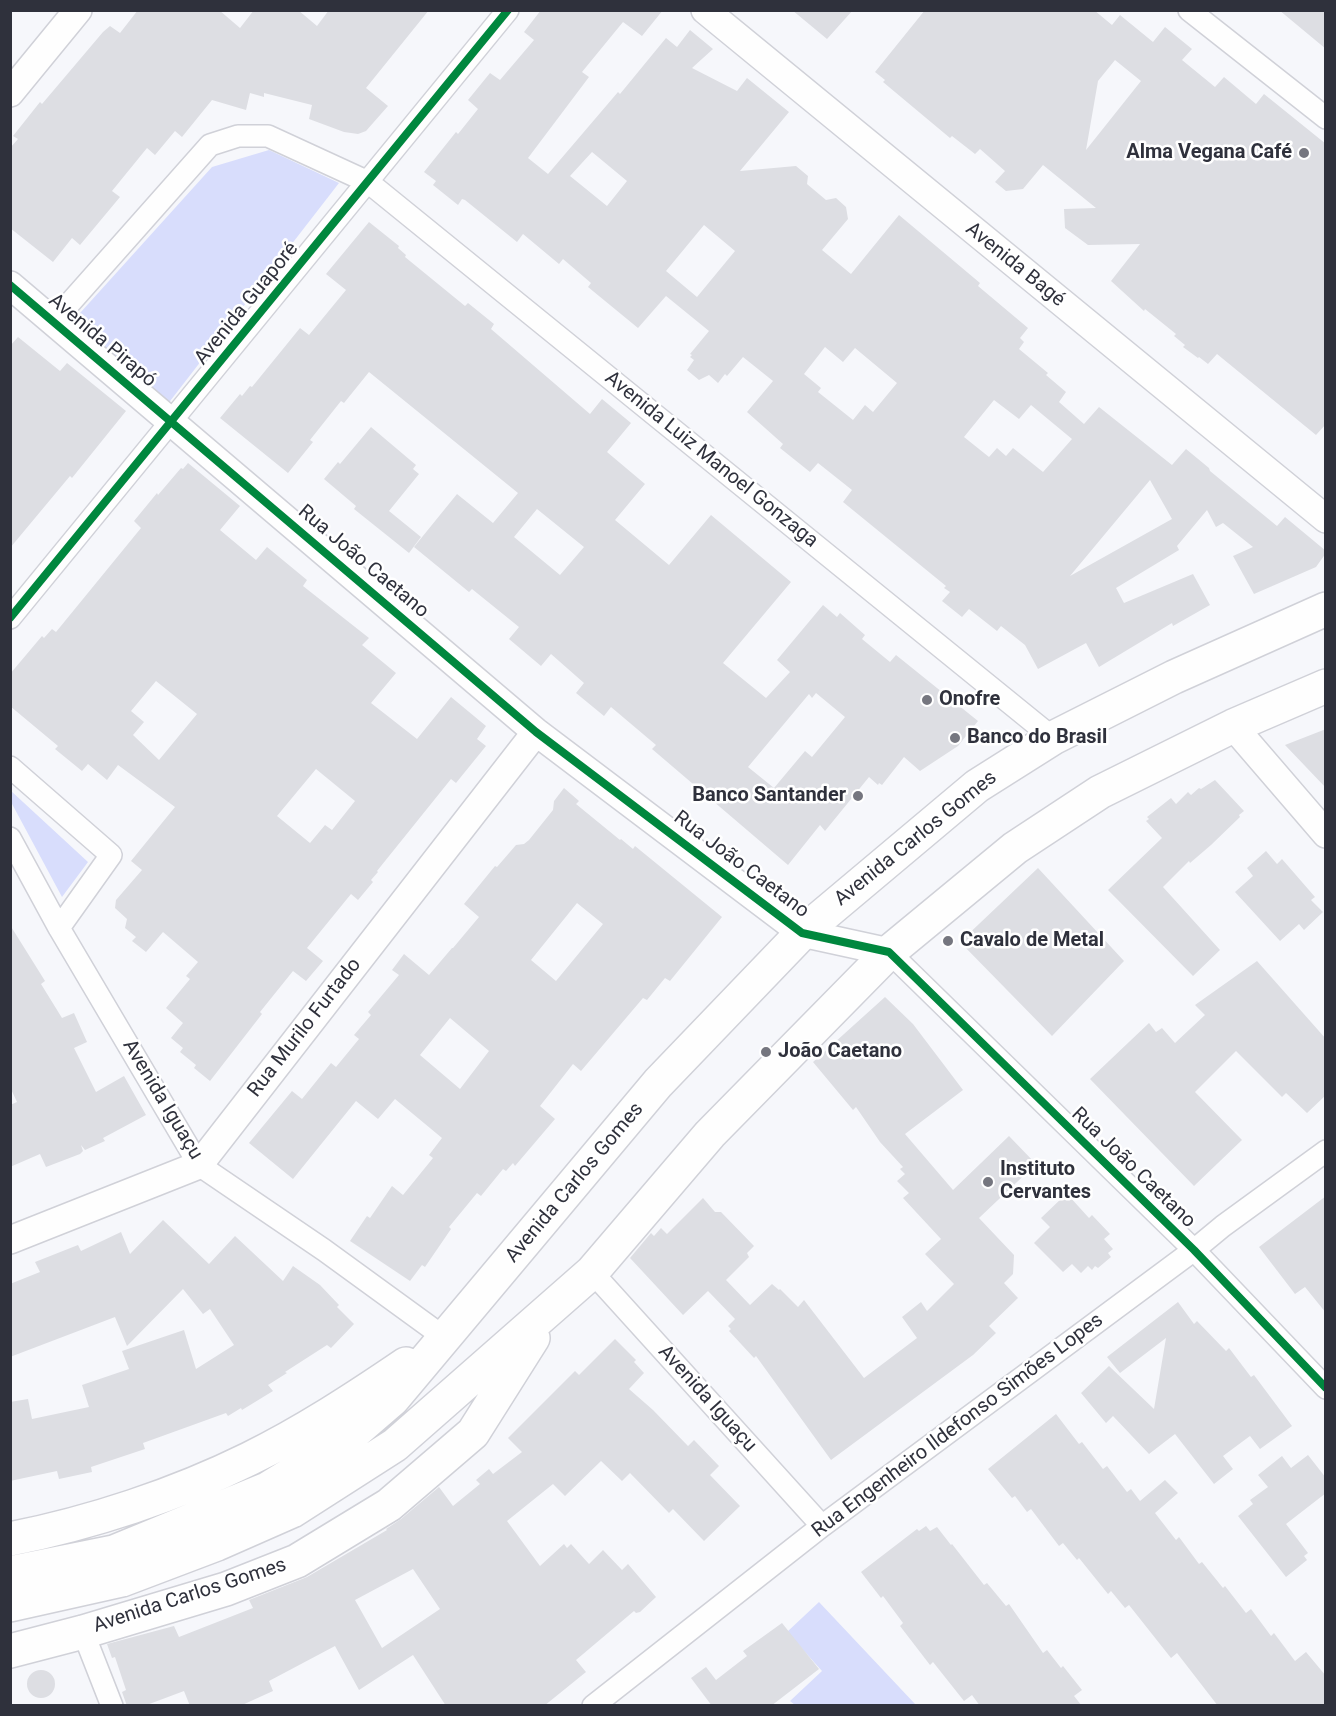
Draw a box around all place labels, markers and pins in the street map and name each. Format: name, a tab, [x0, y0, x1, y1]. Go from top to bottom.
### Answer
place label: Alma Vegana Café	[1126, 141, 1292, 165]
marker: Alma Vegana Café	[1297, 146, 1311, 160]
place label: Onofre	[939, 688, 1000, 712]
marker: Onofre	[920, 693, 934, 707]
place label: Banco do Brasil	[967, 726, 1107, 750]
marker: Banco do Brasil	[948, 731, 962, 745]
place label: Banco Santander	[692, 784, 846, 808]
marker: Banco Santander	[851, 789, 865, 803]
place label: Cavalo de Metal	[960, 929, 1104, 953]
marker: Cavalo de Metal	[941, 934, 955, 948]
place label: João Caetano	[778, 1040, 902, 1064]
marker: João Caetano	[759, 1045, 773, 1059]
place label: Instituto Cervantes	[1000, 1158, 1091, 1205]
marker: Instituto Cervantes	[981, 1175, 995, 1189]

